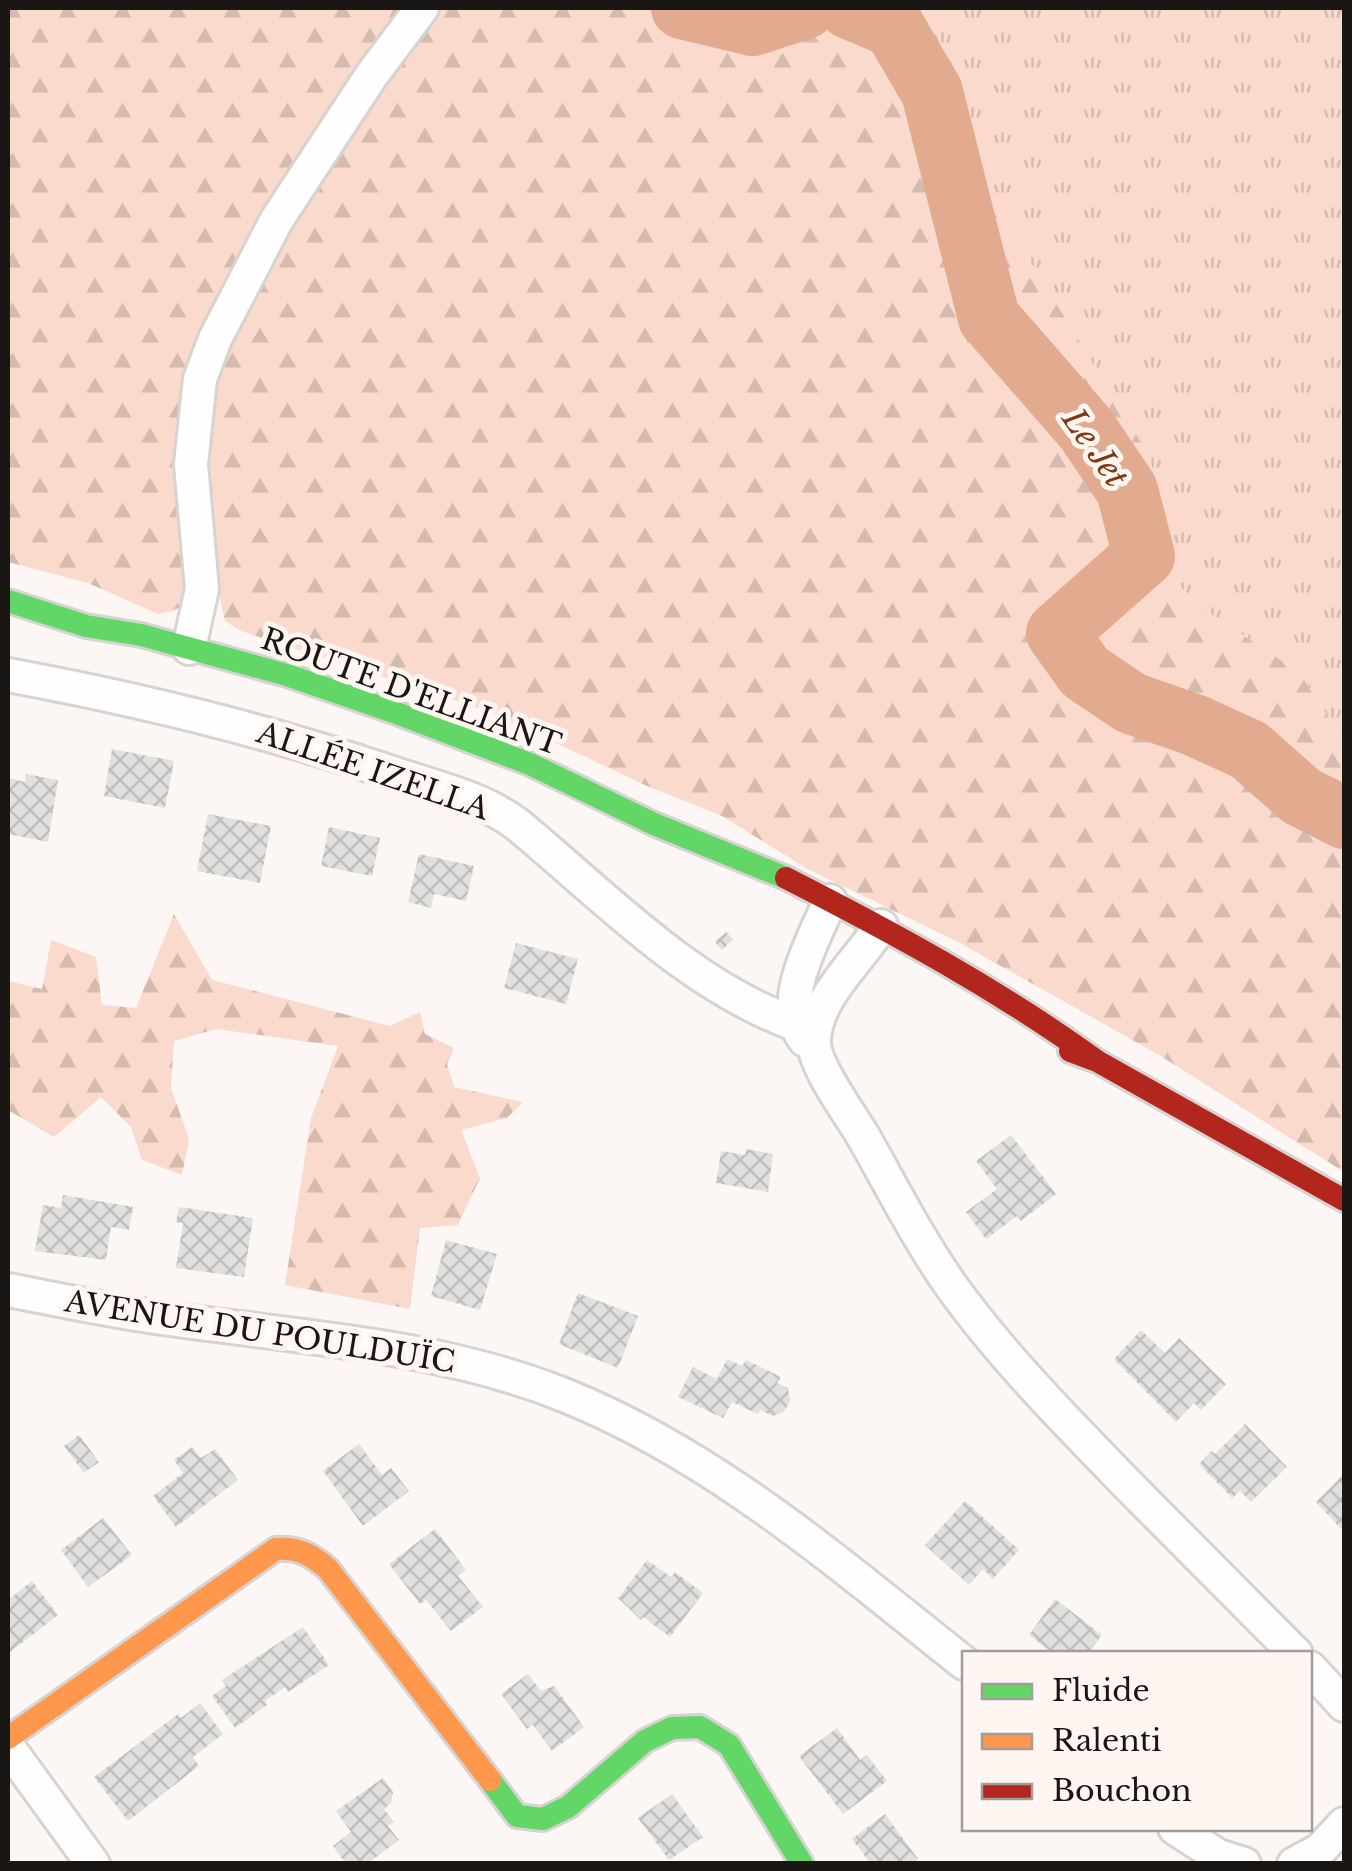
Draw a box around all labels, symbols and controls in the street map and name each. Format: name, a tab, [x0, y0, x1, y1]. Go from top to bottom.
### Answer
water label: Le Jet	[1053, 400, 1137, 495]
street label: ROUTE D'ELLIANT	[256, 620, 566, 763]
street label: ALLÉE IZELLA	[251, 713, 495, 828]
street label: AVENUE DU POULDUÏC	[61, 1282, 458, 1381]
legend	[962, 1651, 1312, 1831]
text: Fluide	[1052, 1672, 1150, 1709]
text: Ralenti	[1052, 1722, 1161, 1759]
text: Bouchon	[1052, 1772, 1192, 1809]

